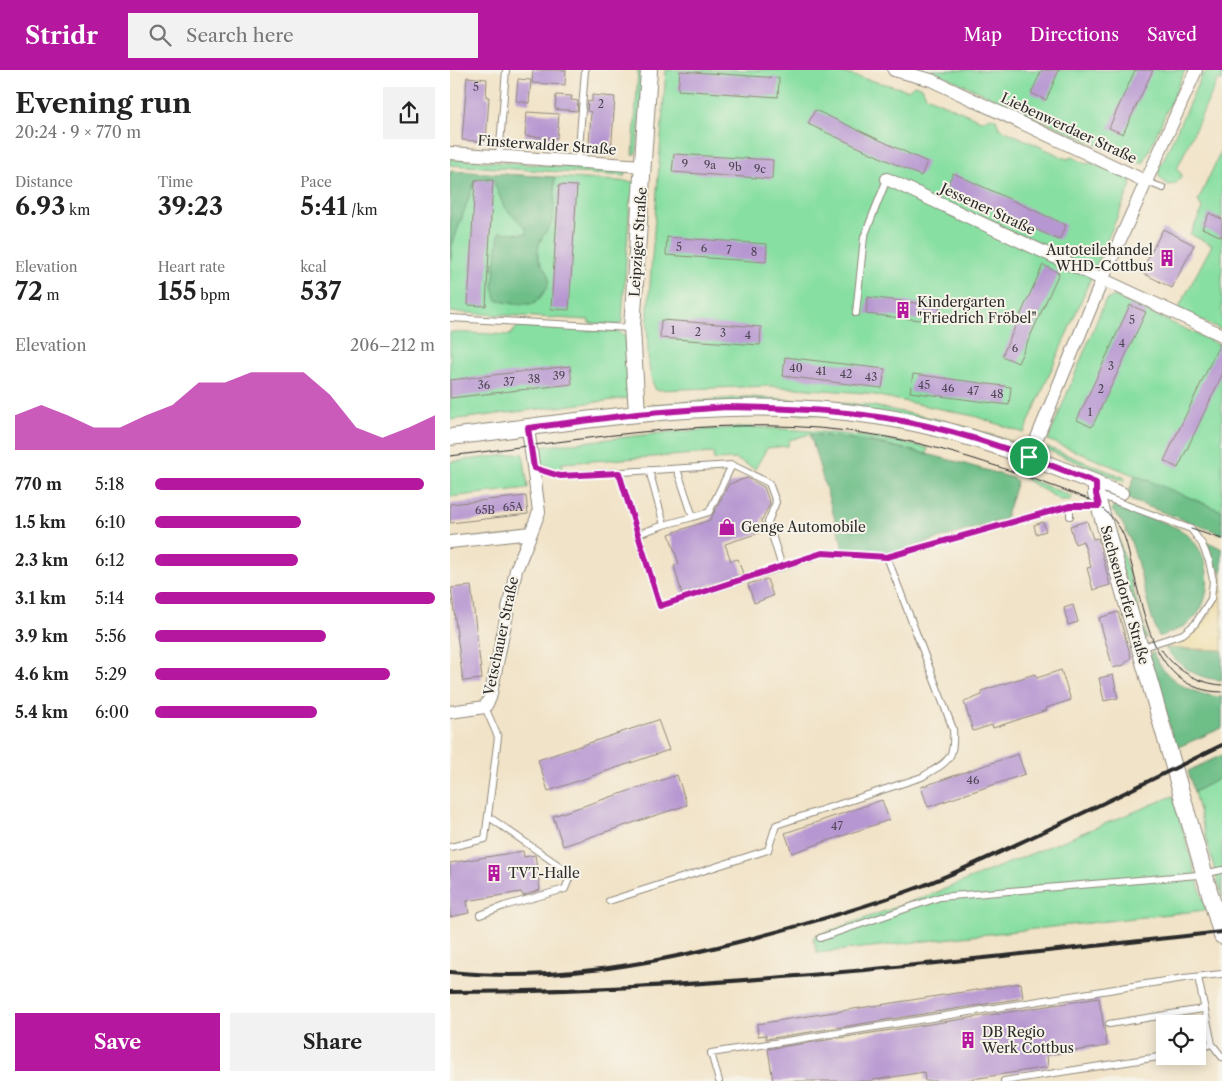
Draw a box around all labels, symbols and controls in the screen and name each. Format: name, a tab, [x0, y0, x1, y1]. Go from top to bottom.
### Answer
search box	[128, 13, 478, 58]
text: Stridr	[25, 21, 98, 50]
icon: search	[146, 21, 174, 49]
text: Search here	[186, 24, 294, 47]
text: Map	[963, 24, 1002, 46]
text: Directions	[1030, 24, 1119, 46]
text: Saved	[1147, 24, 1197, 46]
house number: 5	[473, 80, 479, 94]
text: Evening run	[15, 86, 191, 120]
button: share	[383, 87, 435, 139]
street label: Liebenwerdaer Straße	[998, 89, 1140, 167]
house number: 2	[598, 97, 604, 111]
text: 20:24 · 9 × 770 m	[15, 122, 141, 142]
street label: Finsterwalder Straße	[477, 131, 617, 159]
house number: 9	[682, 157, 688, 171]
house number: 9a	[704, 158, 716, 172]
house number: 9b	[728, 160, 742, 174]
house number: 9c	[754, 162, 766, 176]
text: Distance	[15, 173, 73, 191]
text: Time	[158, 173, 193, 191]
text: Pace	[300, 173, 332, 191]
street label: Jessener Straße	[936, 178, 1039, 239]
street label: Leipziger Straße	[625, 186, 651, 298]
text: 6.93	[15, 191, 65, 222]
text: 39:23	[158, 191, 223, 222]
text: 5:41	[300, 191, 348, 222]
text: km	[65, 201, 90, 219]
text: /km	[348, 201, 378, 219]
house number: 5	[676, 240, 682, 254]
house number: 6	[701, 241, 708, 255]
place label: Autoteilehandel WHD-Cottbus	[1045, 241, 1153, 275]
house number: 7	[726, 243, 732, 257]
house number: 8	[751, 245, 757, 259]
building icon: Autoteilehandel WHD-Cottbus	[1157, 248, 1177, 268]
text: Elevation	[15, 258, 78, 276]
text: Heart rate	[158, 258, 225, 276]
text: kcal	[300, 258, 327, 276]
text: 72	[15, 276, 43, 307]
text: 155	[158, 276, 197, 307]
text: 537	[300, 276, 341, 307]
text: m	[43, 286, 60, 304]
text: bpm	[197, 286, 230, 304]
place label: Kindergarten "Friedrich Fröbel"	[917, 293, 1037, 327]
building icon: Kindergarten "Friedrich Fröbel"	[893, 300, 913, 320]
house number: 5	[1129, 313, 1135, 327]
house number: 1	[671, 323, 676, 337]
house number: 2	[695, 325, 701, 339]
house number: 3	[720, 326, 726, 340]
house number: 4	[745, 328, 751, 342]
text: Elevation	[15, 335, 86, 355]
text: 206–212 m	[350, 335, 435, 355]
house number: 4	[1119, 336, 1125, 350]
house number: 6	[1012, 341, 1019, 355]
house number: 3	[1108, 359, 1114, 373]
house number: 40	[789, 361, 803, 375]
house number: 41	[816, 364, 827, 378]
house number: 42	[840, 367, 852, 381]
house number: 39	[553, 369, 565, 383]
house number: 43	[865, 370, 877, 384]
house number: 38	[528, 372, 540, 386]
house number: 37	[503, 375, 515, 389]
house number: 36	[478, 378, 491, 392]
house number: 45	[918, 378, 930, 392]
house number: 46	[942, 381, 955, 395]
house number: 2	[1098, 382, 1104, 396]
house number: 47	[967, 384, 979, 398]
house number: 48	[991, 387, 1003, 401]
house number: 1	[1088, 405, 1093, 419]
pin	[1008, 436, 1050, 478]
icon: arrive	[1015, 443, 1043, 471]
text: 770 m	[15, 474, 62, 494]
text: 5:18	[95, 474, 124, 494]
house number: 65A	[503, 500, 524, 514]
house number: 65B	[475, 503, 495, 517]
text: 1.5 km	[15, 512, 66, 532]
text: 6:10	[95, 512, 126, 532]
shop icon: Genge Automobile	[717, 517, 737, 537]
place label: Genge Automobile	[741, 518, 866, 536]
street label: Sachsendorfer Straße	[1097, 523, 1153, 667]
text: 2.3 km	[15, 550, 68, 570]
text: 6:12	[95, 550, 125, 570]
street label: Vetschauer Straße	[479, 575, 522, 698]
text: 3.1 km	[15, 588, 66, 608]
text: 5:14	[95, 588, 124, 608]
text: 3.9 km	[15, 626, 68, 646]
text: 5:56	[95, 626, 126, 646]
text: 4.6 km	[15, 664, 69, 684]
text: 5:29	[95, 664, 127, 684]
text: 5.4 km	[15, 702, 68, 722]
text: 6:00	[95, 702, 129, 722]
house number: 46	[967, 773, 980, 787]
house number: 47	[831, 819, 843, 833]
building icon: TVT-Halle	[484, 863, 504, 883]
place label: TVT-Halle	[508, 864, 580, 882]
button: Save	[15, 1013, 220, 1071]
button: Share	[230, 1013, 435, 1071]
map controls	[1156, 1015, 1206, 1065]
button: locate	[1156, 1015, 1206, 1065]
place label: DB Regio Werk Cottbus	[981, 1023, 1074, 1057]
building icon: DB Regio Werk Cottbus	[958, 1030, 978, 1050]

